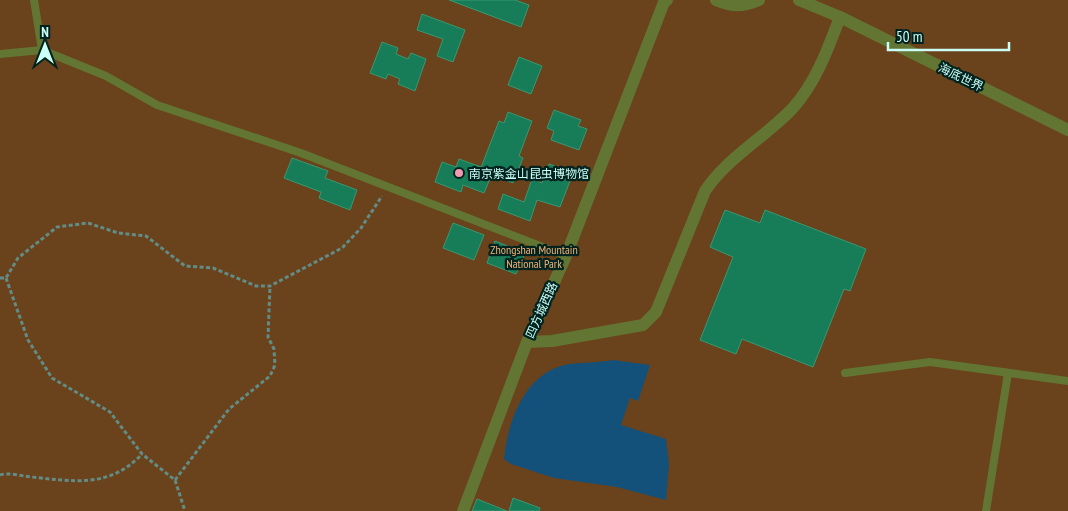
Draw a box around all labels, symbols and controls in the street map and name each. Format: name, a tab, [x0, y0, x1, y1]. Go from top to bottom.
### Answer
north arrow	[20, 20, 70, 70]
scale bar	[888, 20, 1009, 52]
text: N	[41, 23, 49, 41]
text: 50 m	[896, 27, 922, 46]
street label: 海底世界	[936, 60, 986, 94]
place label: 南京紫金山昆虫博物馆	[469, 166, 589, 181]
marker: 南京紫金山昆虫博物馆	[453, 167, 465, 179]
park label: Zhongshan Mountain National Park	[490, 242, 578, 271]
street label: 四方城西路	[522, 280, 560, 340]

